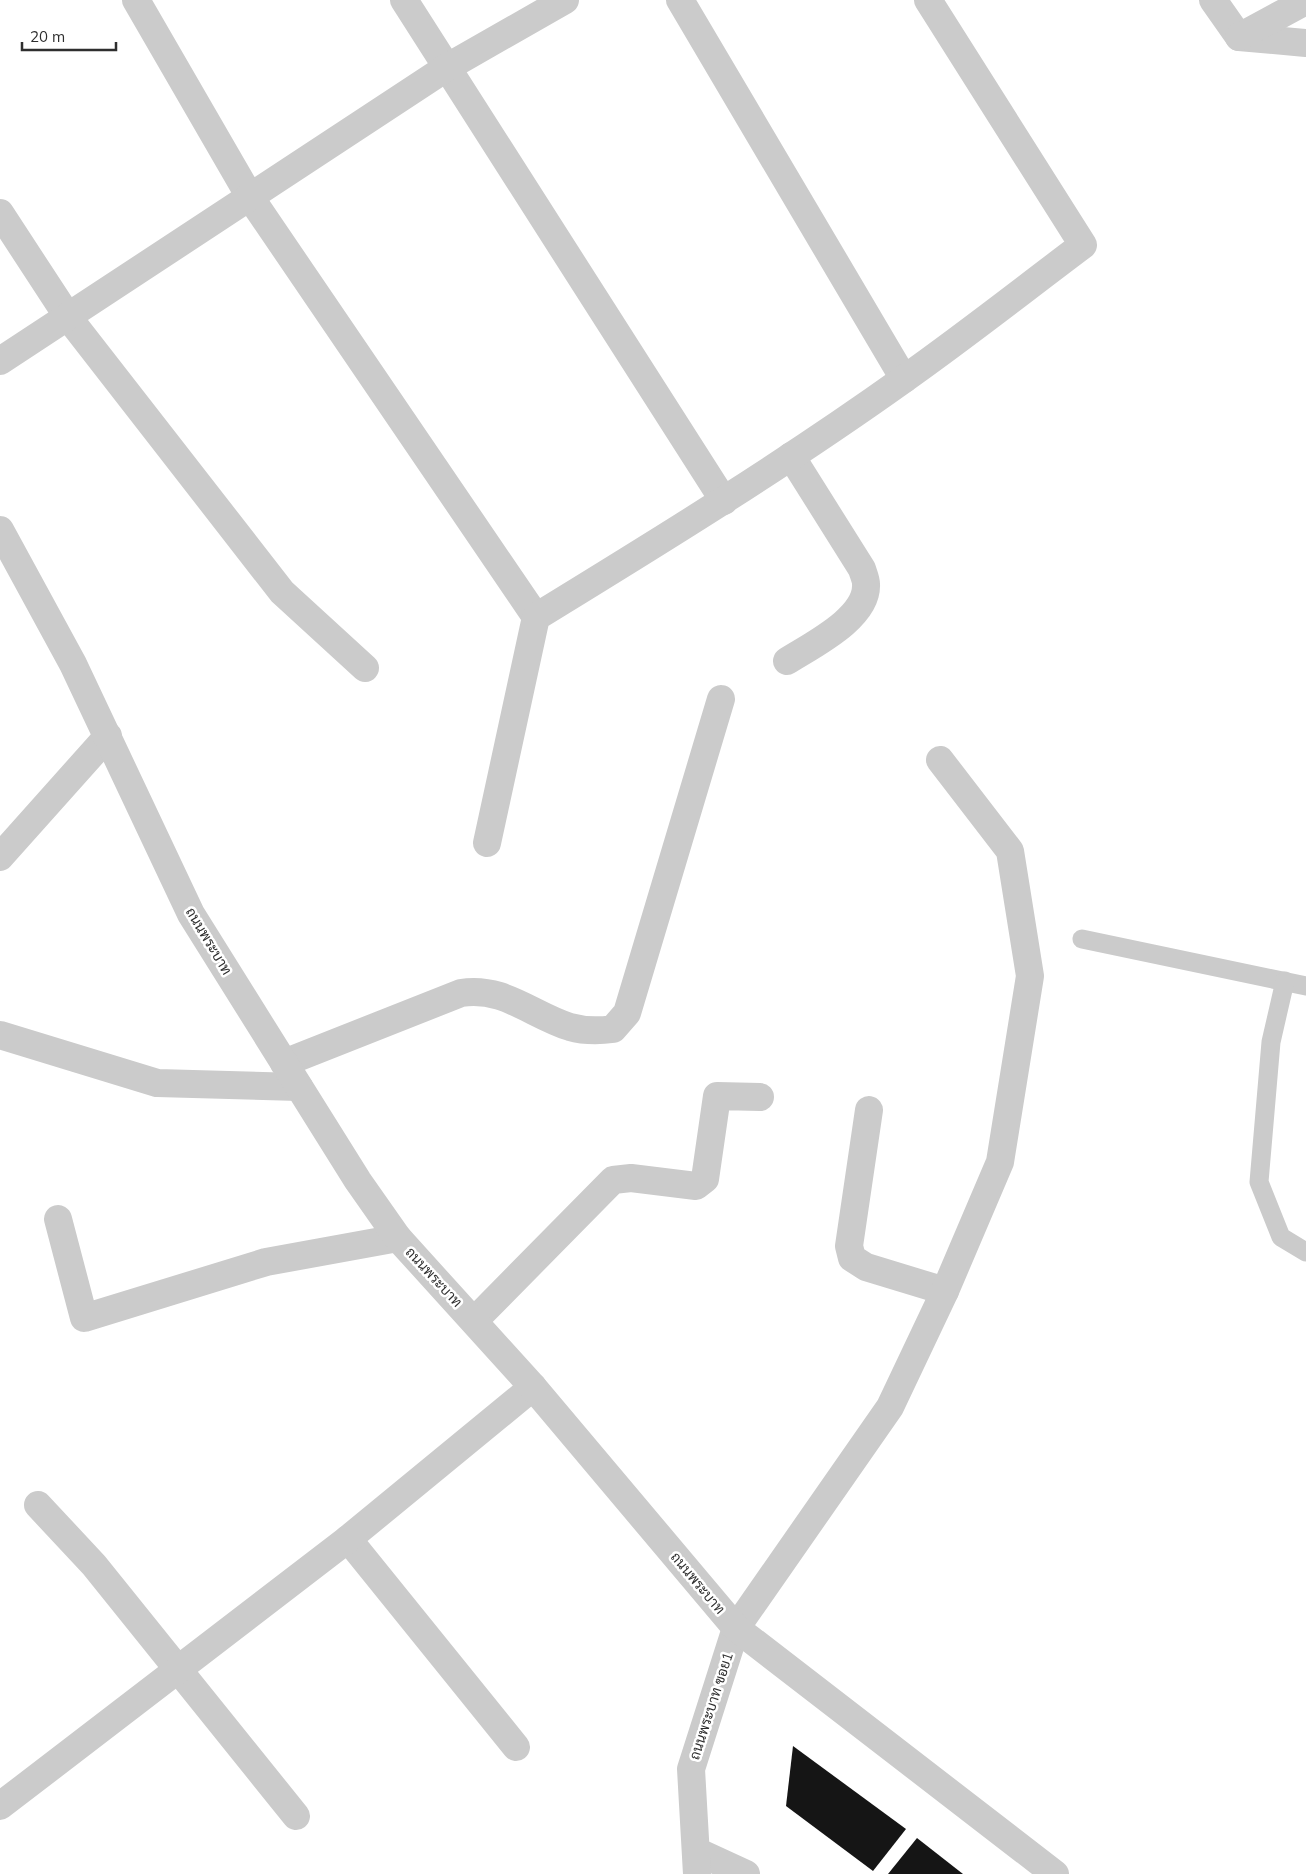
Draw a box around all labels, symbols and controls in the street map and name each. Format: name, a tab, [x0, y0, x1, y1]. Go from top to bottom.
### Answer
scale bar	[22, 20, 116, 52]
text: 20 m	[30, 27, 65, 46]
street label: ถนนพระบาท	[182, 904, 236, 978]
street label: ถนนพระบาท	[402, 1243, 466, 1311]
street label: ถนนพระบาท	[667, 1548, 729, 1618]
street label: ถนนพระบาท ฃอย1	[685, 1650, 737, 1762]

